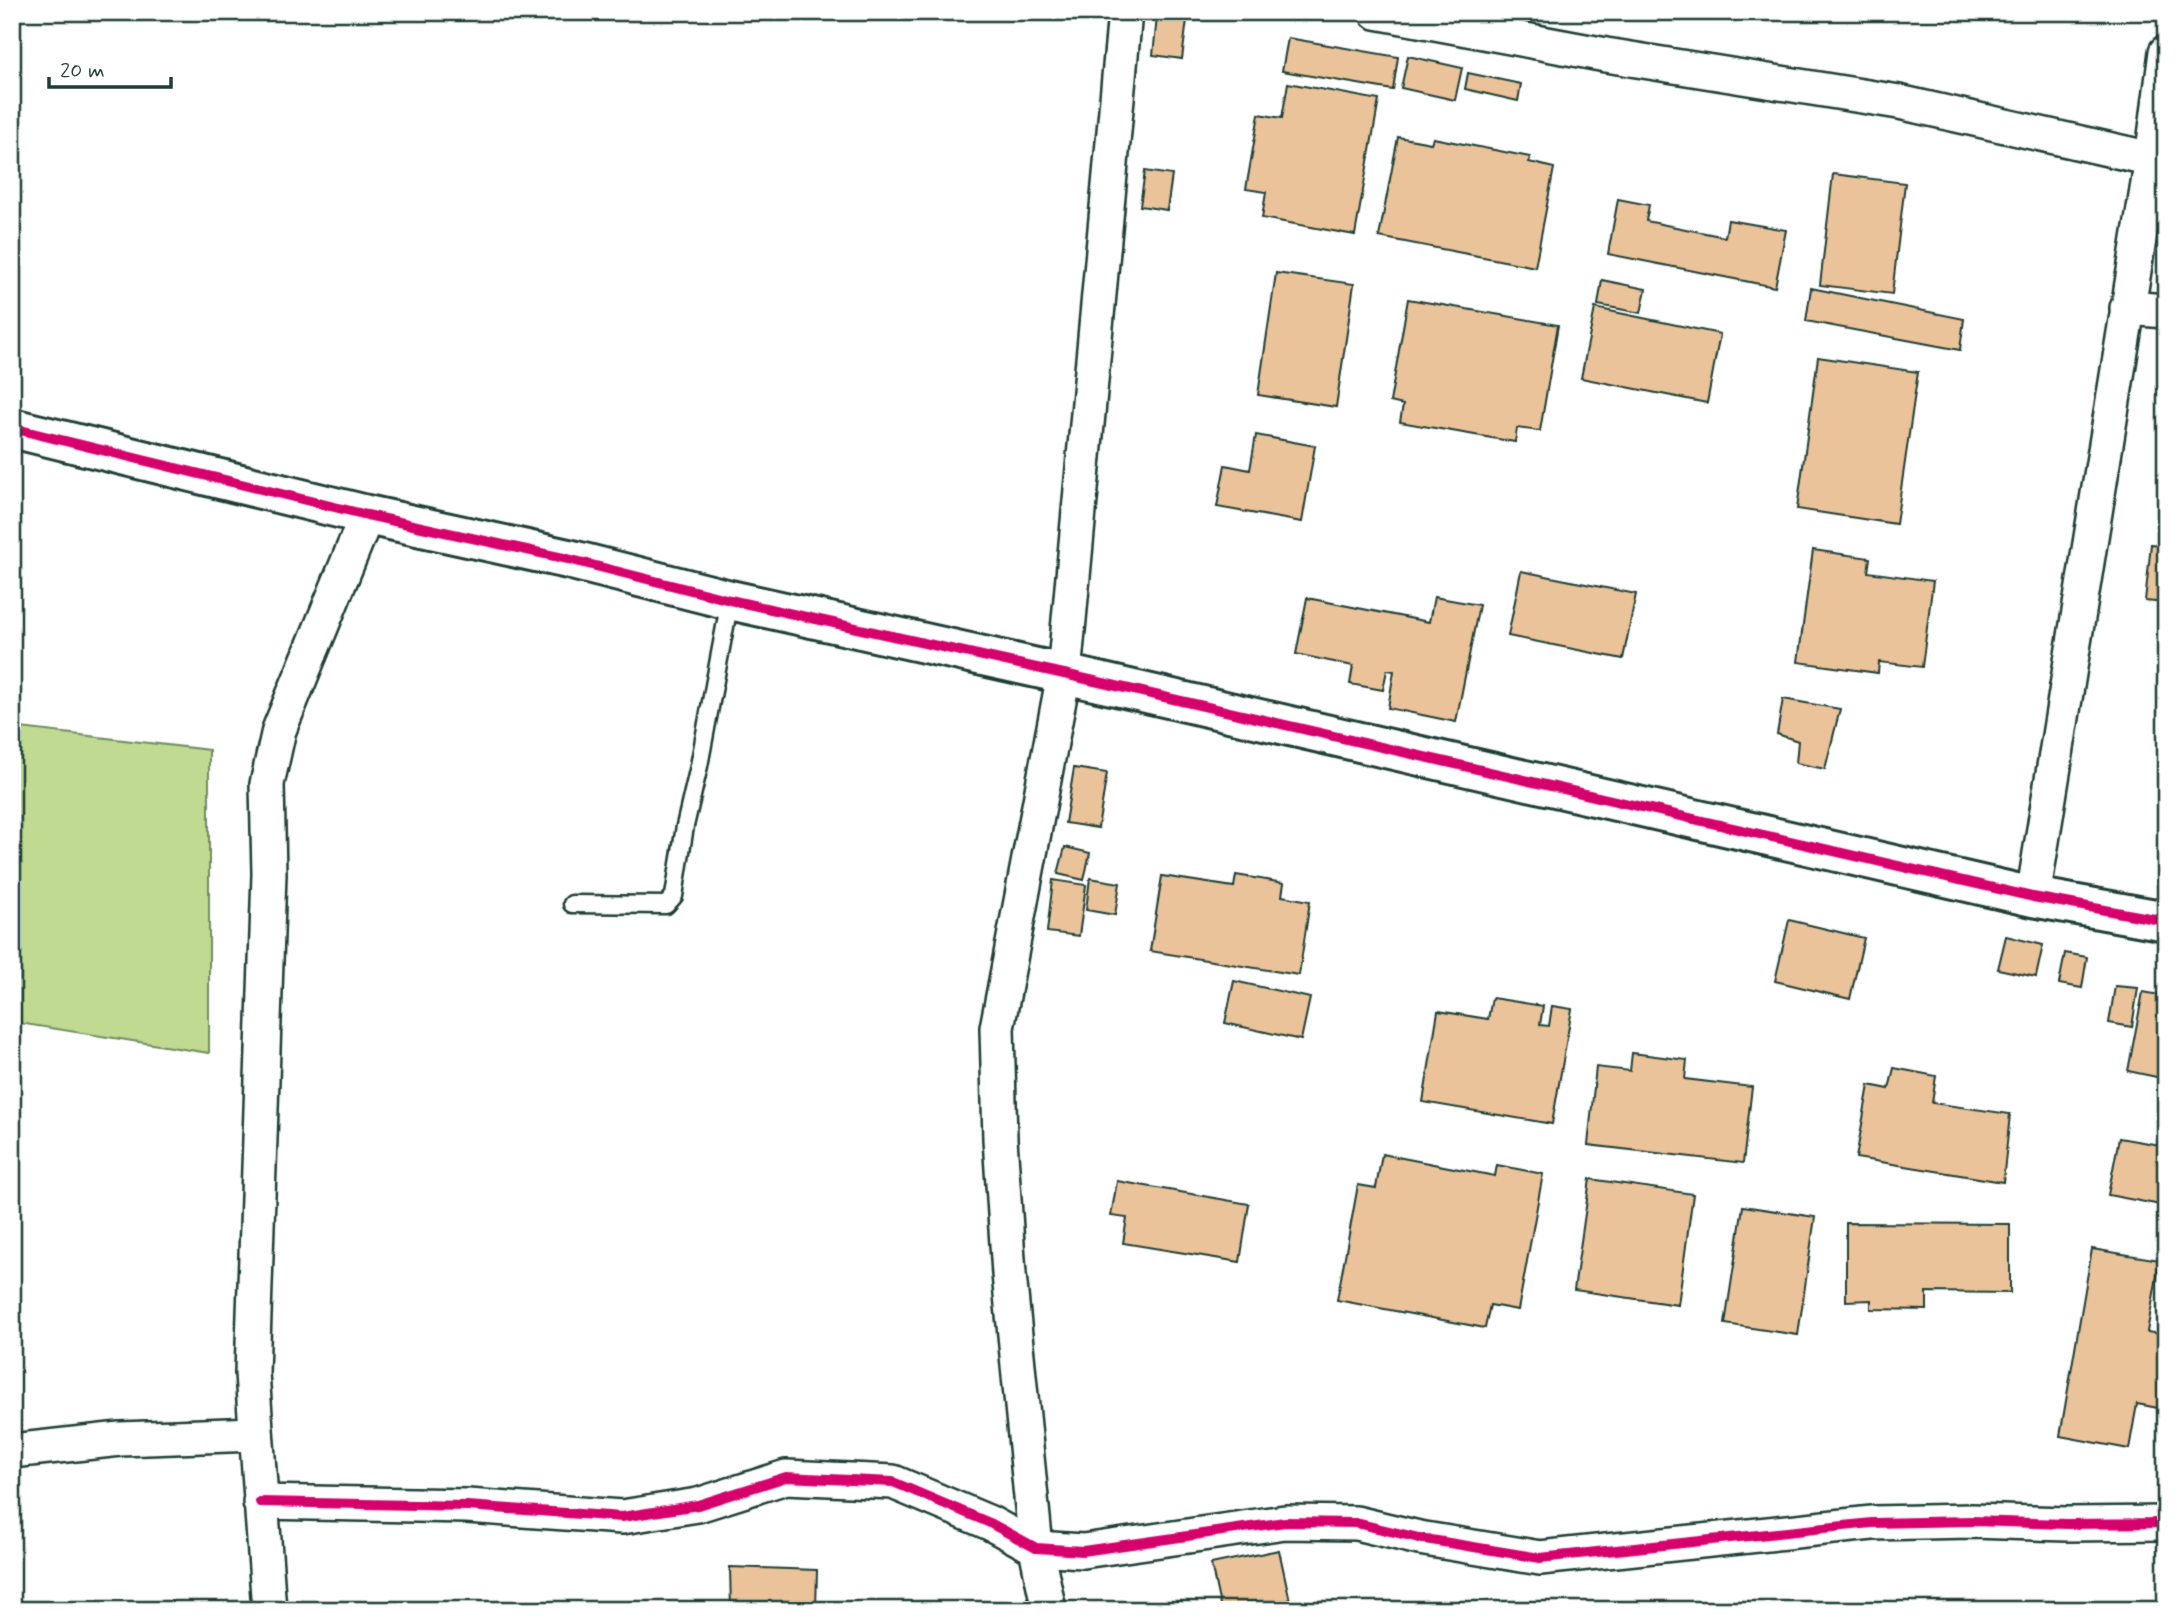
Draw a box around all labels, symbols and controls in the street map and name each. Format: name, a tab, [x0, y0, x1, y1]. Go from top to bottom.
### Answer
scale bar	[49, 46, 172, 90]
text: 20 m	[60, 57, 105, 85]

